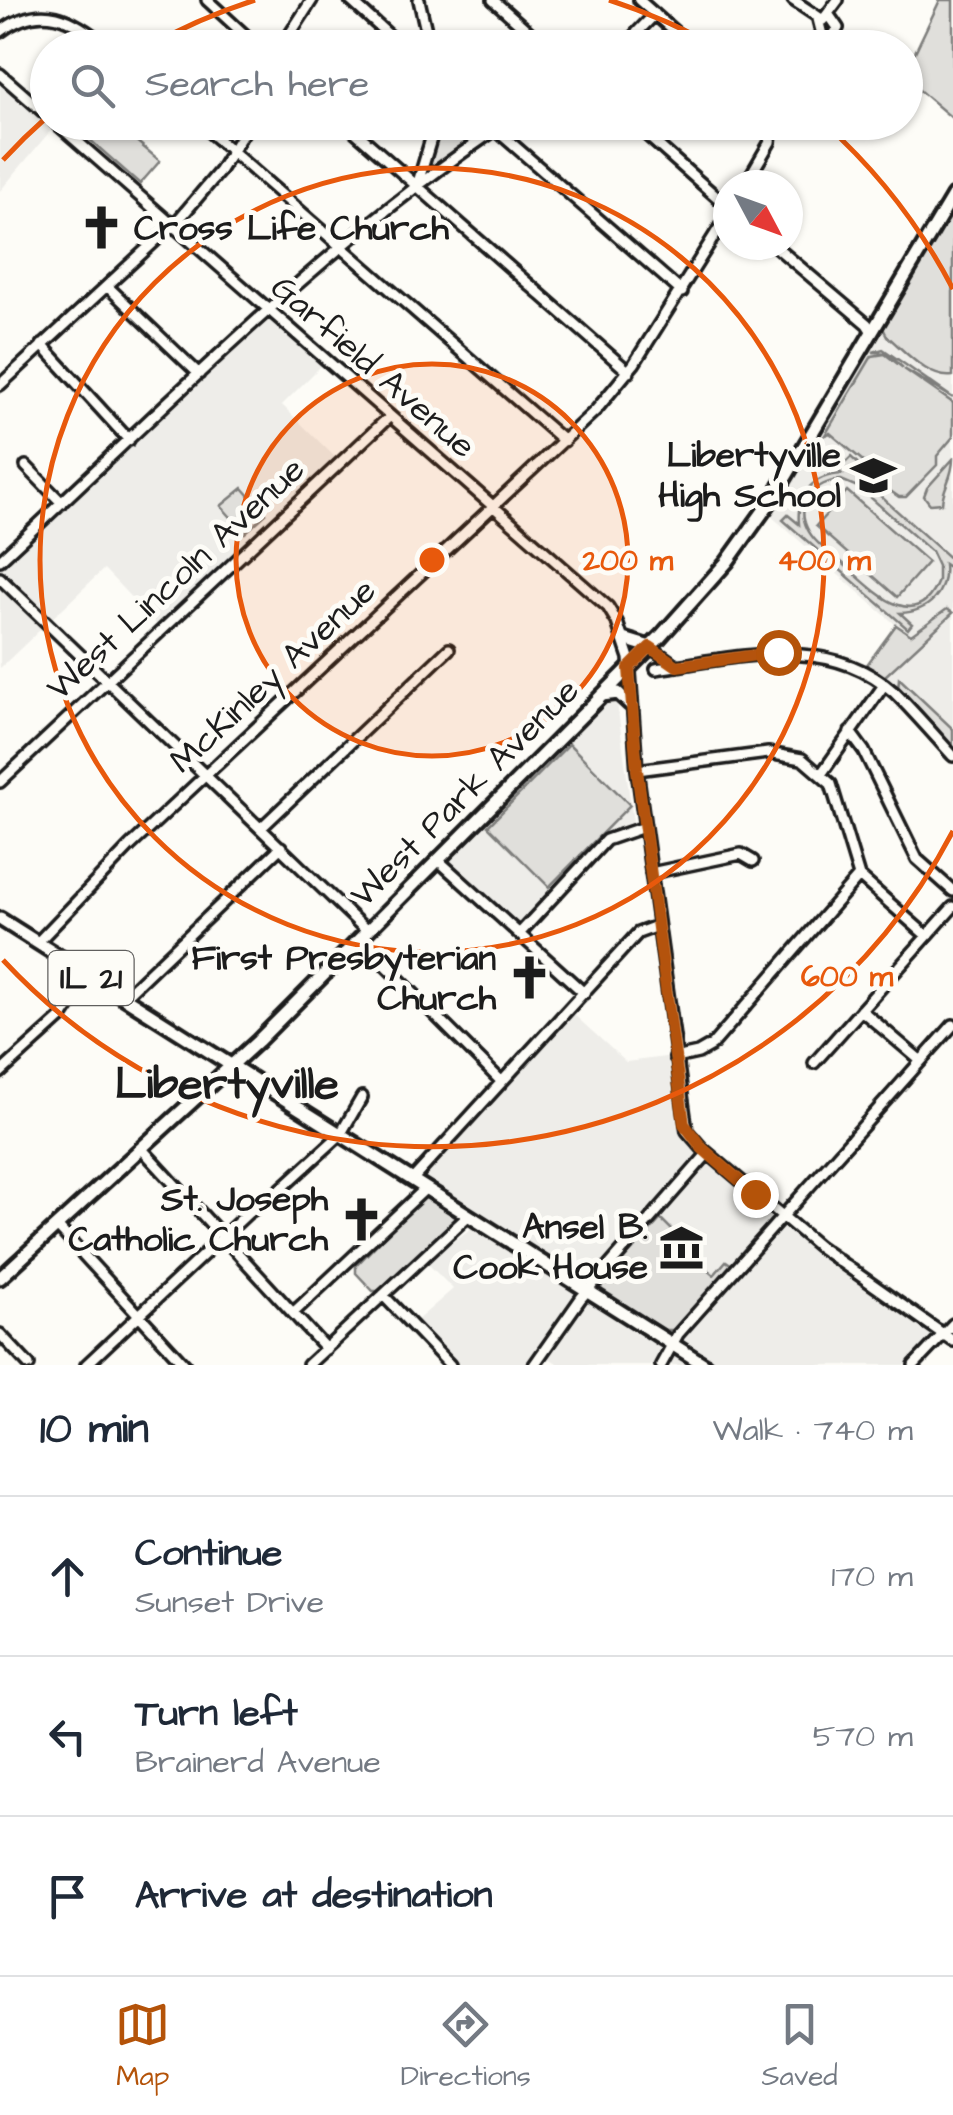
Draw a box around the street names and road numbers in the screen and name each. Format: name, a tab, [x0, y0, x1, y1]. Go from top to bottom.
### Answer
street label: Garfield Avenue	[260, 264, 486, 470]
street label: West Lincoln Avenue	[36, 446, 316, 712]
street label: McKinley Avenue	[159, 567, 388, 786]
street label: West Park Avenue	[339, 667, 591, 919]
road number: IL 21	[48, 951, 134, 1005]

